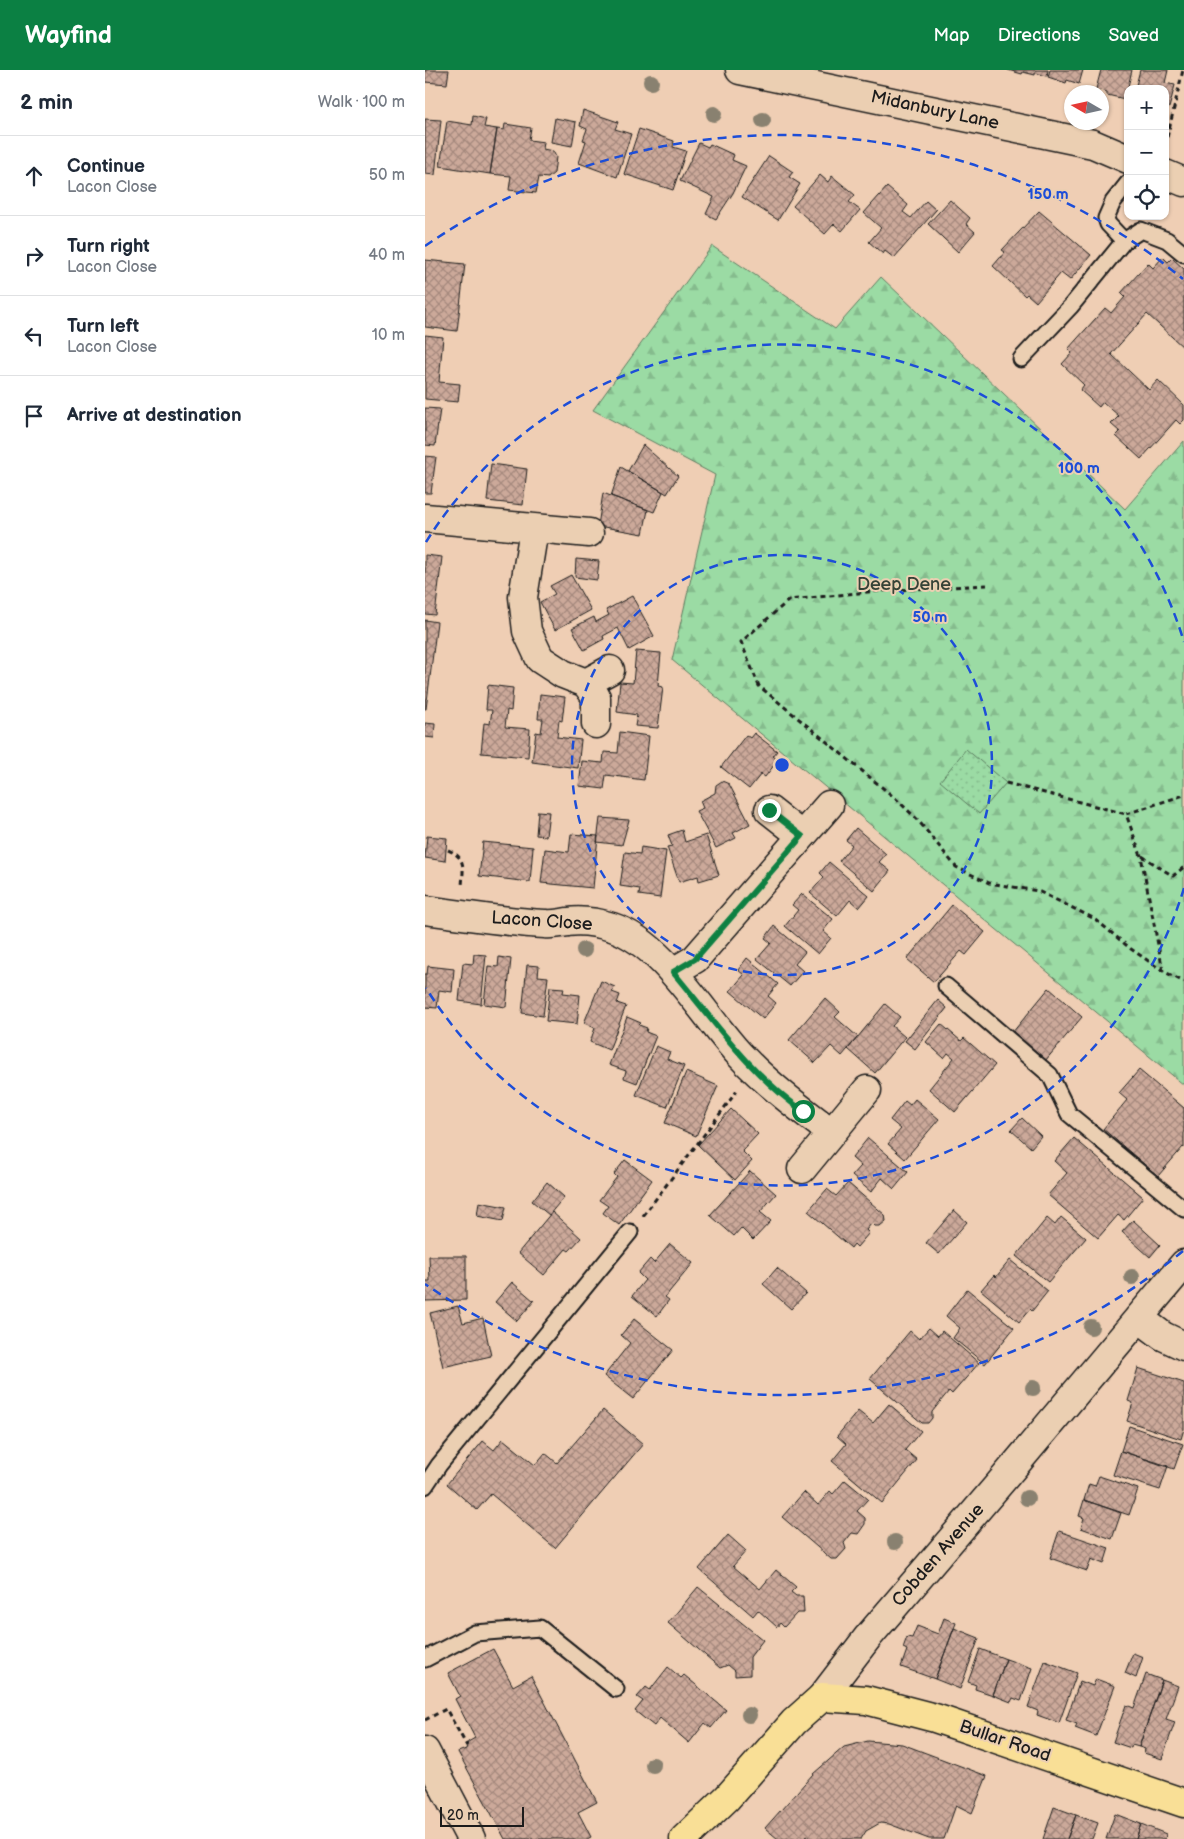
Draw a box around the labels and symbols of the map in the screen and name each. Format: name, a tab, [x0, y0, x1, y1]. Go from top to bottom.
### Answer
north arrow	[1064, 85, 1109, 130]
street label: Midanbury Lane	[869, 86, 1001, 134]
text: 150 m	[1027, 185, 1069, 204]
text: 100 m	[1058, 459, 1100, 478]
park label: Deep Dene	[857, 574, 951, 595]
text: 50 m	[913, 608, 948, 627]
centre of rings	[773, 756, 791, 774]
route end	[758, 799, 781, 822]
street label: Lacon Close	[491, 907, 594, 935]
route start	[792, 1100, 815, 1123]
street label: Cobden Avenue	[888, 1499, 989, 1611]
street label: Bullar Road	[957, 1716, 1053, 1766]
scale bar	[440, 1804, 524, 1827]

